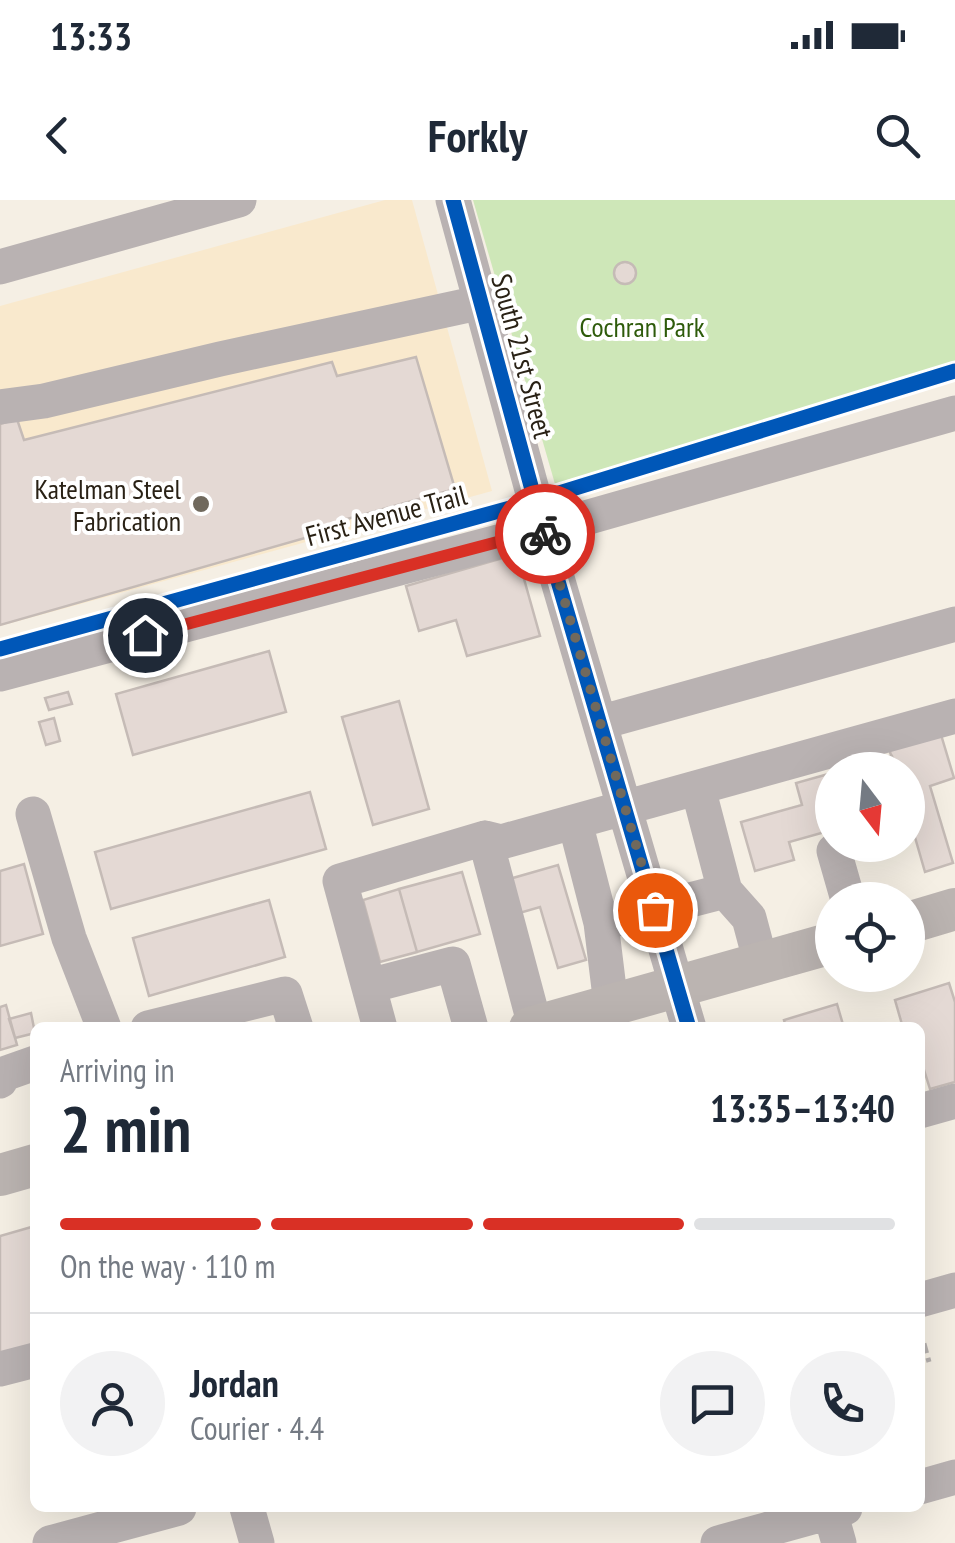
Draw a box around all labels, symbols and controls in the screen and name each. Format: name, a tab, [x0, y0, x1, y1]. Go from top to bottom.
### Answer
text: 13:33	[50, 11, 132, 60]
text: Forkly	[428, 106, 527, 164]
icon: back	[30, 108, 85, 163]
icon: search	[870, 108, 925, 163]
street label: South 21st Street	[483, 270, 563, 442]
park label: Cochran Park	[579, 308, 705, 345]
place label: Katelman Steel Fabrication	[34, 470, 181, 539]
street label: First Avenue Trail	[301, 476, 471, 554]
courier	[495, 484, 595, 584]
marker: Katelman Steel Fabrication	[190, 493, 212, 515]
icon: bike	[518, 507, 573, 562]
pin	[103, 593, 188, 678]
icon: home	[118, 608, 173, 663]
north arrow	[815, 752, 925, 862]
map controls	[815, 752, 925, 992]
pin	[613, 868, 698, 953]
button: locate	[815, 882, 925, 992]
icon: bag	[628, 883, 683, 938]
text: Arriving in	[60, 1049, 175, 1091]
text: 13:35–13:40	[710, 1083, 895, 1132]
text: 2 min	[60, 1086, 191, 1170]
text: On the way · 110 m	[60, 1245, 275, 1287]
button: person	[60, 1351, 165, 1456]
button: chat	[660, 1351, 765, 1456]
button: phone	[790, 1351, 895, 1456]
text: Jordan	[190, 1358, 279, 1407]
text: Courier · 4.4	[190, 1407, 324, 1449]

